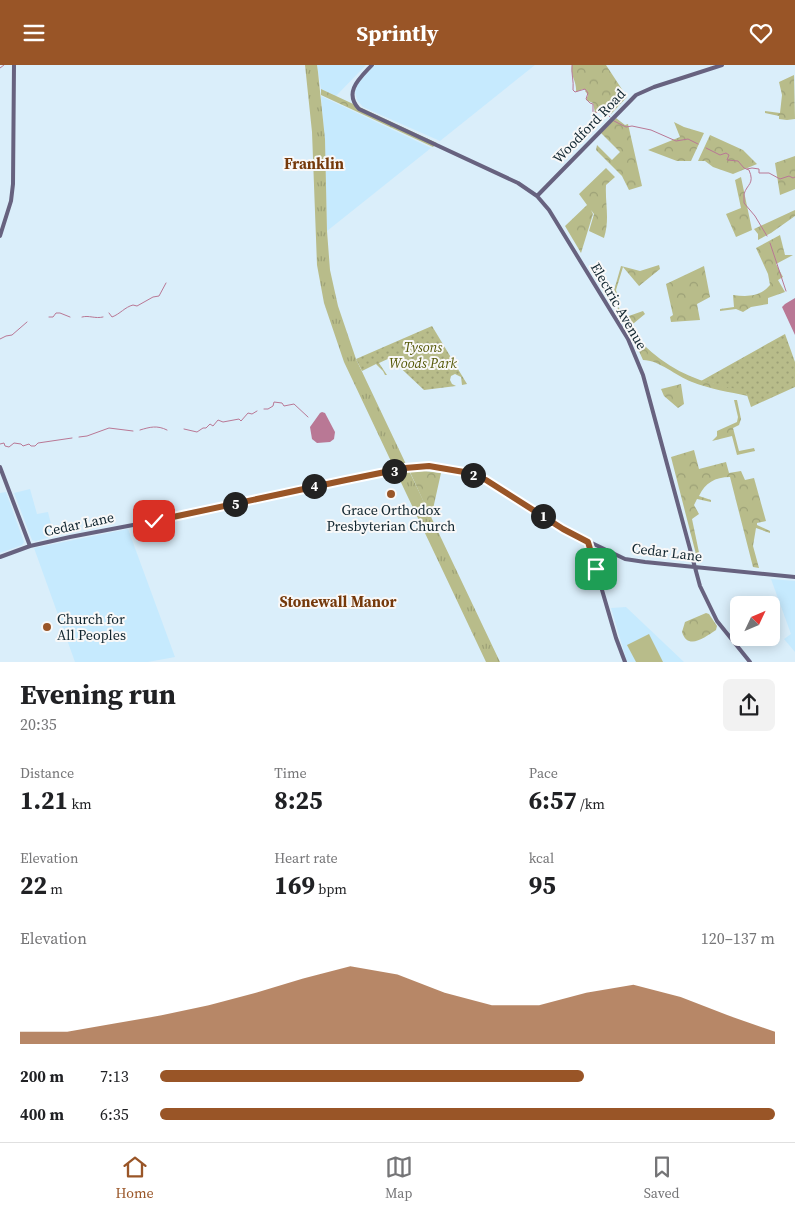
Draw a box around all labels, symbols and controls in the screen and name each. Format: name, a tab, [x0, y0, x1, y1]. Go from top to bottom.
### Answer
text: Sprintly	[356, 18, 439, 48]
icon: menu	[20, 19, 48, 47]
icon: heart	[747, 19, 775, 47]
street label: Woodford Road	[548, 84, 630, 168]
district label: Franklin	[284, 153, 344, 174]
street label: Electric Avenue	[586, 259, 652, 353]
park label: Tysons Woods Park	[389, 337, 457, 373]
pin: 3	[382, 459, 406, 483]
text: 3	[391, 461, 398, 481]
pin: 2	[460, 463, 486, 487]
text: 2	[470, 465, 477, 485]
pin: 4	[302, 473, 326, 499]
text: 4	[311, 476, 318, 496]
marker: Grace Orthodox Presbyterian Church	[385, 488, 397, 500]
pin: 5	[222, 491, 248, 517]
text: 5	[232, 494, 239, 514]
pin	[133, 500, 175, 542]
place label: Grace Orthodox Presbyterian Church	[326, 500, 456, 536]
pin: 1	[530, 503, 556, 529]
text: 1	[540, 506, 547, 526]
street label: Cedar Lane	[42, 507, 116, 541]
icon: check	[140, 507, 168, 535]
street label: Cedar Lane	[631, 538, 703, 566]
pin	[575, 548, 617, 590]
icon: arrive	[582, 555, 610, 583]
district label: Stonewall Manor	[280, 591, 396, 612]
north arrow	[730, 596, 780, 646]
map controls	[730, 596, 780, 646]
place label: Church for All Peoples	[57, 609, 126, 645]
marker: Church for All Peoples	[41, 621, 53, 633]
text: Evening run	[20, 675, 176, 713]
button: share	[723, 679, 775, 731]
text: 20:35	[20, 713, 57, 735]
text: Distance	[20, 763, 74, 783]
text: Time	[274, 763, 307, 783]
text: Pace	[529, 763, 558, 783]
text: 1.21	[20, 783, 68, 817]
text: 8:25	[274, 783, 322, 817]
text: 6:57	[529, 783, 577, 817]
text: km	[68, 794, 92, 814]
text: /km	[577, 794, 605, 814]
text: Elevation	[20, 848, 78, 868]
text: Heart rate	[274, 848, 338, 868]
text: kcal	[529, 848, 554, 868]
text: 22	[20, 868, 47, 902]
text: 169	[274, 868, 315, 902]
text: 95	[529, 868, 556, 902]
text: m	[47, 879, 63, 899]
text: bpm	[315, 879, 347, 899]
text: Elevation	[20, 927, 87, 949]
text: 120–137 m	[701, 927, 775, 949]
text: 200 m	[20, 1065, 64, 1087]
text: 7:13	[100, 1065, 129, 1087]
text: 400 m	[20, 1103, 64, 1125]
text: 6:35	[100, 1103, 129, 1125]
tab: Home	[115, 1153, 154, 1203]
tab: Map	[385, 1153, 413, 1203]
tab: Saved	[644, 1153, 680, 1203]

